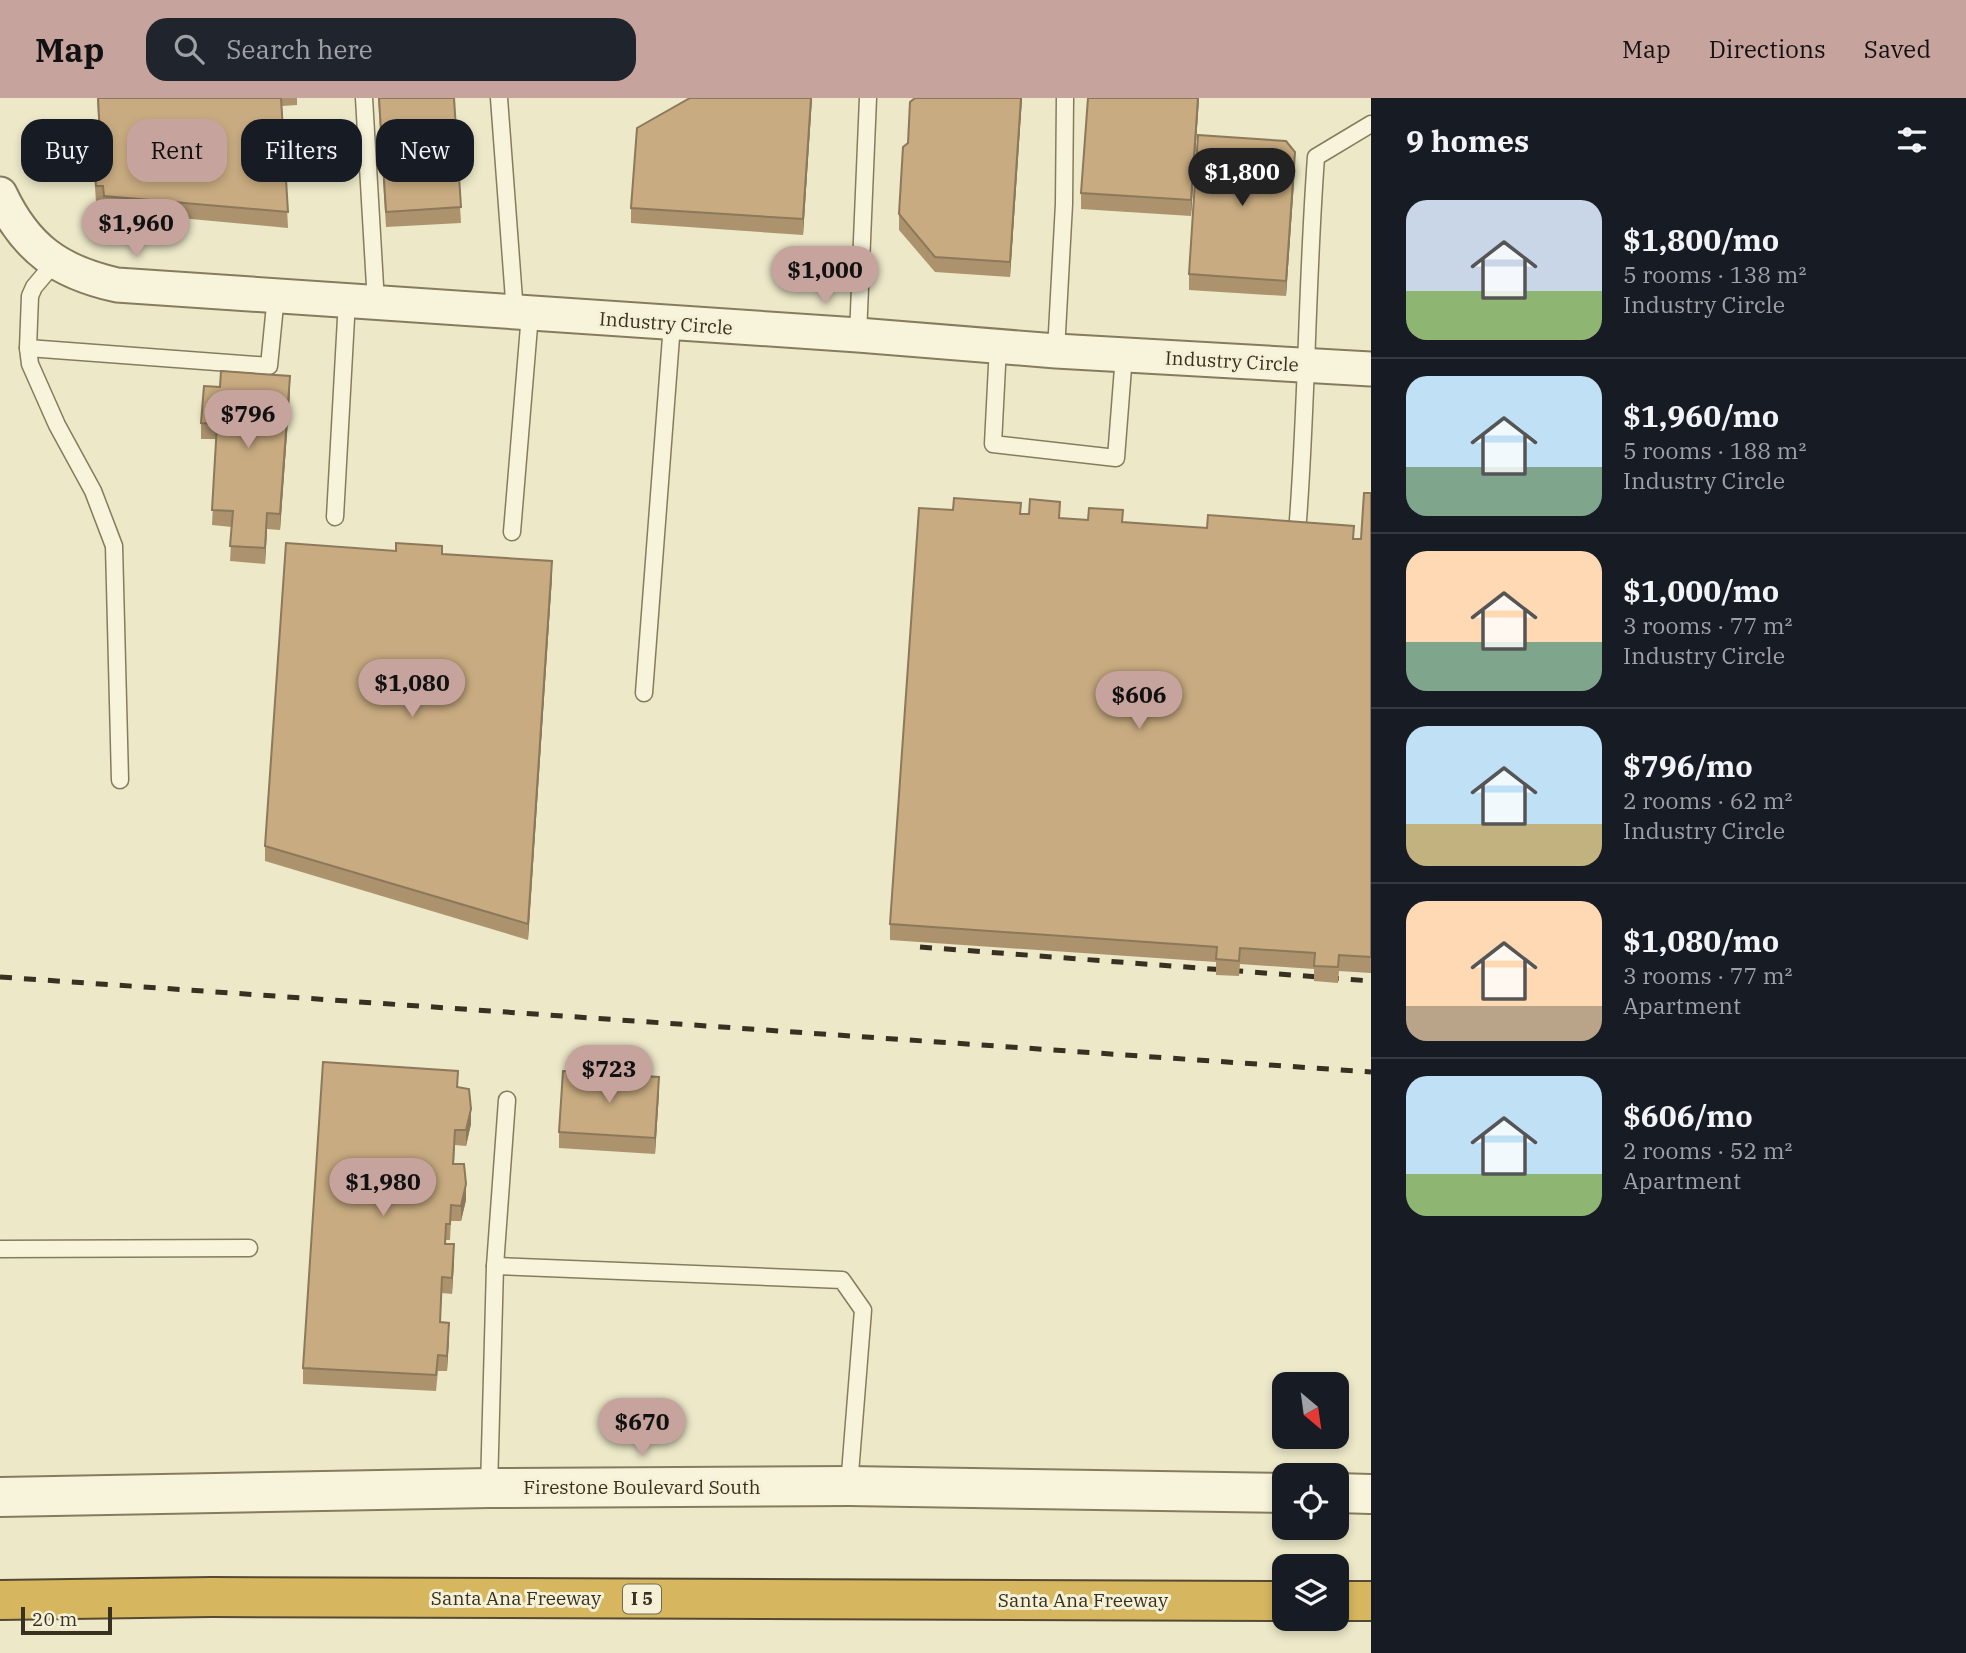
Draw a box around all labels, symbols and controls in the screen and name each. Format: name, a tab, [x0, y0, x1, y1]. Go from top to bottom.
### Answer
search box	[146, 18, 636, 81]
text: Map	[35, 28, 104, 71]
icon: search	[170, 30, 208, 68]
text: Search here	[226, 32, 373, 66]
text: Map	[1622, 33, 1671, 65]
text: Directions	[1709, 33, 1826, 65]
text: Saved	[1864, 33, 1931, 65]
chip: Buy	[21, 119, 113, 182]
chip: Rent	[127, 119, 227, 182]
chip: Filters	[241, 119, 362, 182]
chip: New	[376, 119, 474, 182]
text: 9 homes	[1406, 121, 1529, 160]
icon: filters	[1893, 121, 1931, 159]
pin: $1,800	[1185, 148, 1299, 208]
text: $1,800	[1204, 156, 1280, 186]
pin: $1,960	[79, 200, 193, 259]
text: $1,960	[98, 207, 174, 237]
text: $1,800/mo	[1623, 220, 1779, 259]
icon: home	[1462, 228, 1546, 312]
pin: $1,000	[768, 246, 882, 306]
text: $1,000	[787, 254, 863, 284]
text: 5 rooms · 138 m²	[1623, 259, 1806, 289]
text: Industry Circle	[1623, 289, 1785, 319]
street label: Industry Circle	[598, 306, 734, 340]
street label: Industry Circle	[1165, 346, 1299, 376]
pin: $796	[207, 390, 289, 450]
text: $1,960/mo	[1623, 396, 1779, 435]
text: $796	[220, 398, 276, 428]
icon: home	[1462, 404, 1546, 488]
text: 5 rooms · 188 m²	[1623, 435, 1806, 465]
text: Industry Circle	[1623, 465, 1785, 495]
text: $1,000/mo	[1623, 571, 1779, 610]
icon: home	[1462, 579, 1546, 663]
text: 3 rooms · 77 m²	[1623, 610, 1793, 640]
text: Industry Circle	[1623, 640, 1785, 670]
pin: $1,080	[355, 660, 469, 719]
text: $1,080	[374, 667, 450, 697]
pin: $606	[1098, 672, 1180, 731]
text: $606	[1111, 679, 1167, 709]
text: $796/mo	[1623, 746, 1753, 785]
icon: home	[1462, 754, 1546, 838]
text: 2 rooms · 62 m²	[1623, 785, 1793, 815]
text: Industry Circle	[1623, 815, 1785, 845]
text: $1,080/mo	[1623, 921, 1779, 960]
icon: home	[1462, 929, 1546, 1013]
text: 3 rooms · 77 m²	[1623, 960, 1793, 990]
text: Apartment	[1623, 990, 1741, 1020]
pin: $723	[568, 1046, 650, 1105]
text: $723	[581, 1053, 637, 1083]
text: $606/mo	[1623, 1096, 1753, 1135]
icon: home	[1462, 1104, 1546, 1188]
text: 2 rooms · 52 m²	[1623, 1135, 1793, 1165]
pin: $1,980	[326, 1158, 440, 1218]
text: Apartment	[1623, 1165, 1741, 1195]
text: $1,980	[345, 1166, 421, 1196]
north arrow	[1272, 1372, 1349, 1449]
map controls	[1272, 1372, 1349, 1631]
pin: $670	[601, 1398, 683, 1458]
text: $670	[614, 1406, 670, 1436]
button: locate	[1272, 1463, 1349, 1540]
street label: Firestone Boulevard South	[523, 1475, 761, 1499]
button: layers	[1272, 1554, 1349, 1631]
road number: I 5	[623, 1584, 661, 1614]
street label: Santa Ana Freeway	[431, 1586, 602, 1610]
street label: Santa Ana Freeway	[998, 1588, 1169, 1612]
scale bar	[21, 1604, 112, 1636]
text: 20 m	[32, 1607, 77, 1631]

